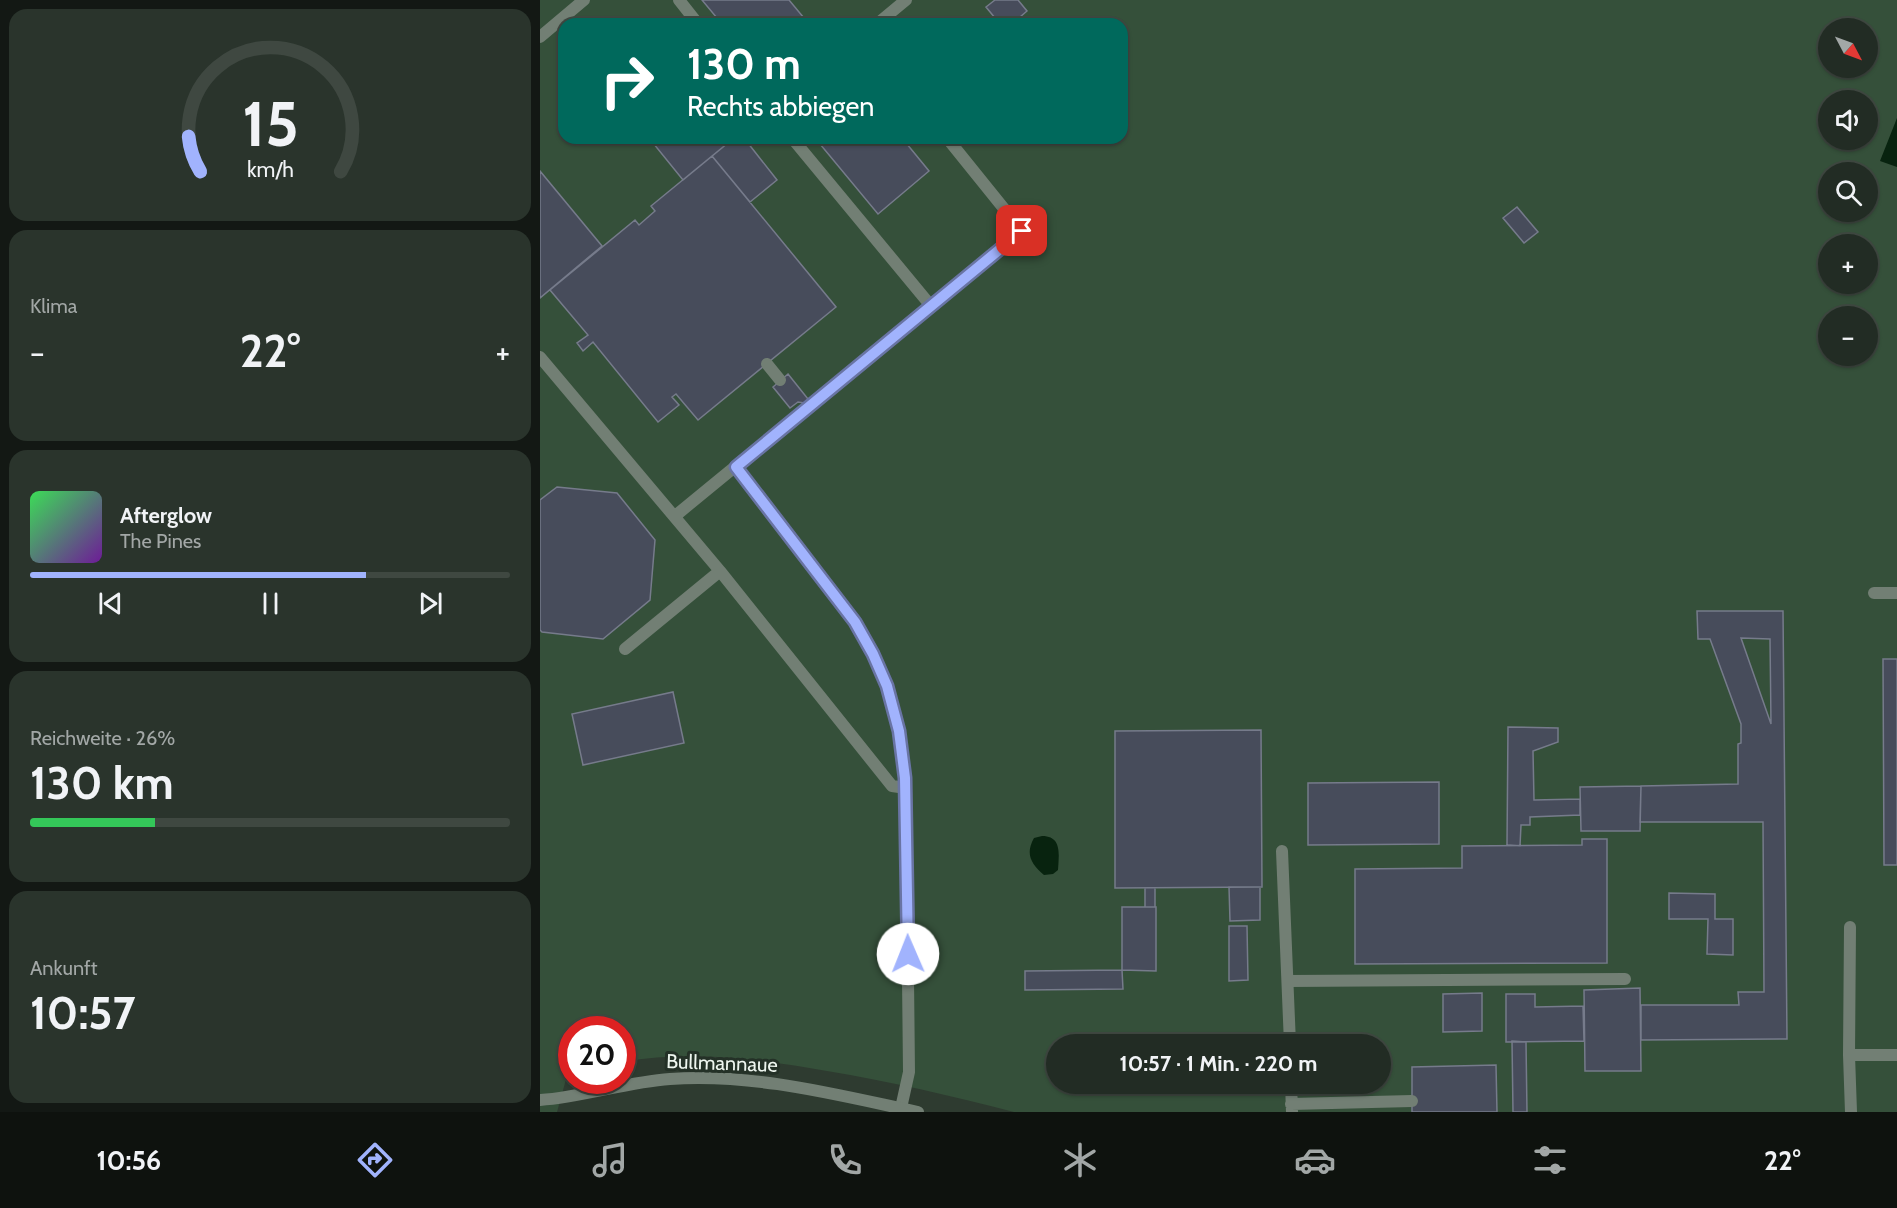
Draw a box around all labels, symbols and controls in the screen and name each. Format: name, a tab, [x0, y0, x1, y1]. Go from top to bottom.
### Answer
north arrow	[1818, 18, 1878, 78]
map controls	[1818, 18, 1878, 366]
text: 130 m	[687, 38, 801, 90]
icon: right	[588, 42, 666, 120]
text: 15	[242, 86, 298, 162]
text: Rechts abbiegen	[687, 90, 874, 123]
button: sound	[1818, 90, 1878, 150]
text: km/h	[247, 156, 293, 182]
button: search	[1818, 162, 1878, 222]
pin	[996, 205, 1047, 256]
icon: arrive	[1005, 214, 1038, 247]
button: +	[1818, 234, 1878, 294]
text: Klima	[30, 294, 77, 318]
button: −	[1818, 306, 1878, 366]
text: 22°	[240, 324, 300, 378]
text: −	[30, 332, 45, 372]
text: +	[495, 332, 510, 372]
text: Afterglow	[120, 502, 212, 529]
text: The Pines	[120, 529, 201, 553]
icon: previous	[94, 587, 127, 620]
icon: pause	[254, 587, 287, 620]
icon: next	[414, 587, 447, 620]
text: Reichweite · 26%	[30, 726, 175, 750]
text: 130 km	[30, 756, 174, 810]
position arrow	[876, 922, 940, 986]
text: Ankunft	[30, 956, 97, 980]
text: 10:57	[30, 986, 135, 1040]
speed limit sign: 20	[558, 1016, 636, 1094]
street label: Bullmannaue	[666, 1049, 778, 1077]
text: 10:57 · 1 Min. · 220 m	[1120, 1050, 1317, 1077]
icon: directions	[354, 1139, 396, 1181]
icon: music	[589, 1139, 631, 1181]
icon: phone	[824, 1139, 866, 1181]
icon: climate	[1059, 1139, 1101, 1181]
icon: car	[1294, 1139, 1336, 1181]
icon: filters	[1529, 1139, 1571, 1181]
text: 10:56	[96, 1144, 161, 1177]
text: 22°	[1764, 1144, 1800, 1177]

